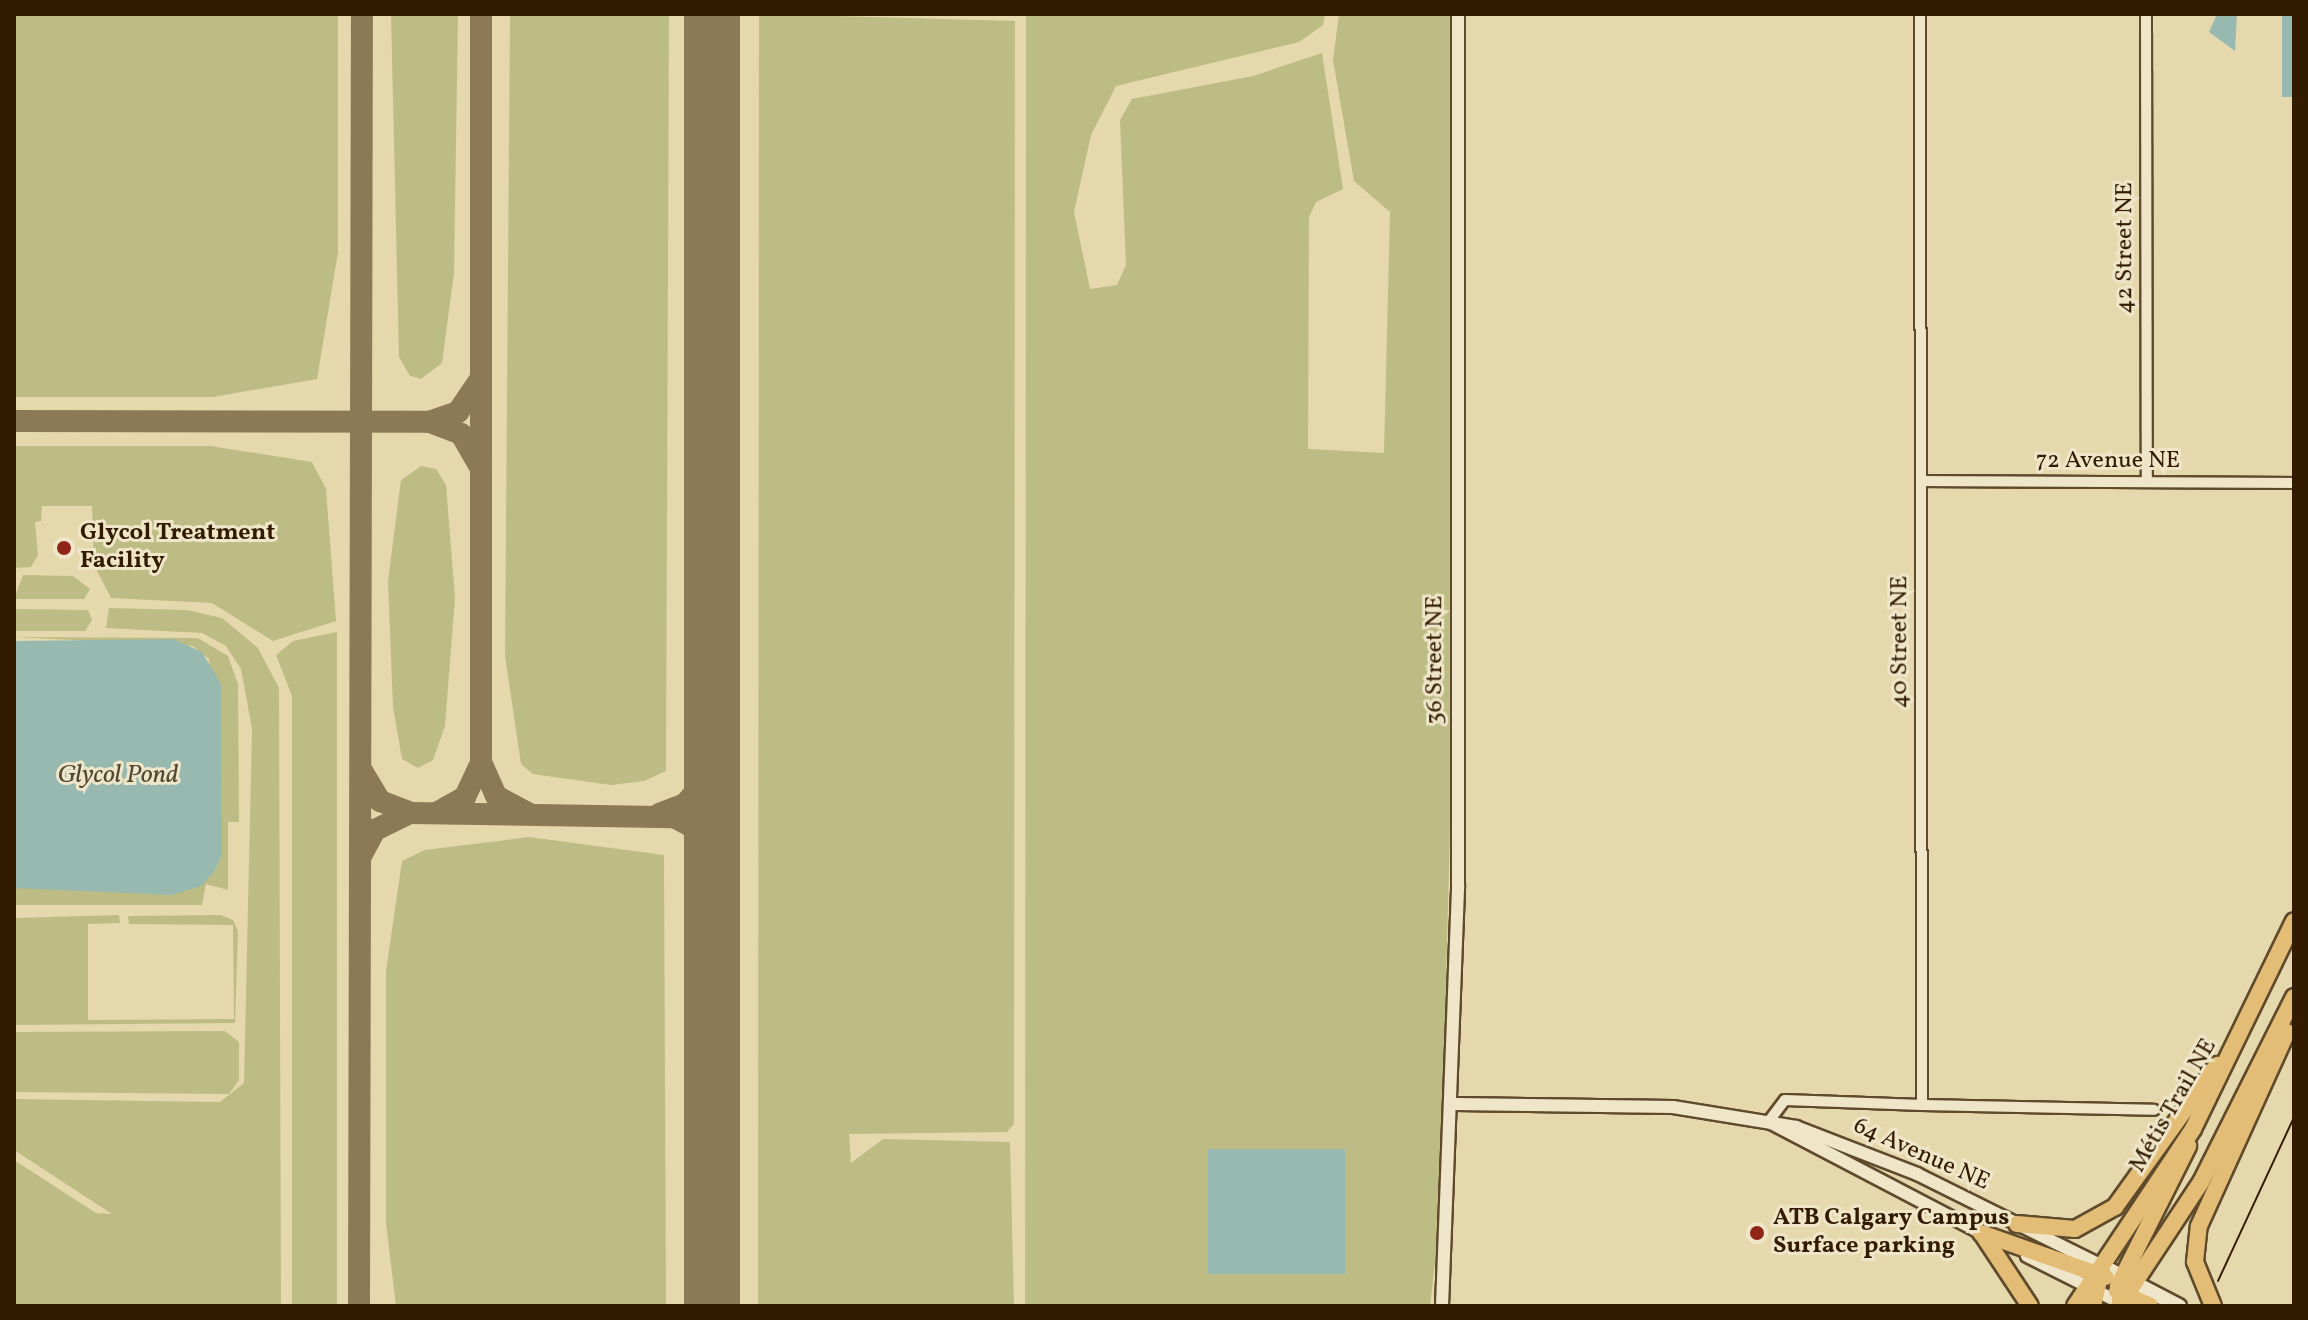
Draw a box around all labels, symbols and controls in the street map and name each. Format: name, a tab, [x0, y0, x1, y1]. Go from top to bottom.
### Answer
street label: 42 Street NE	[2112, 182, 2140, 314]
street label: 72 Avenue NE	[2036, 448, 2180, 476]
place label: Glycol Treatment Facility	[80, 520, 276, 576]
marker: Glycol Treatment Facility	[55, 539, 73, 557]
street label: 40 Street NE	[1887, 575, 1915, 709]
street label: 36 Street NE	[1422, 595, 1450, 725]
water label: Glycol Pond	[57, 760, 179, 792]
street label: Métis Trail NE	[2124, 1034, 2224, 1178]
street label: 64 Avenue NE	[1848, 1112, 1994, 1198]
place label: ATB Calgary Campus Surface parking	[1773, 1205, 2010, 1261]
marker: ATB Calgary Campus Surface parking	[1748, 1224, 1766, 1242]

